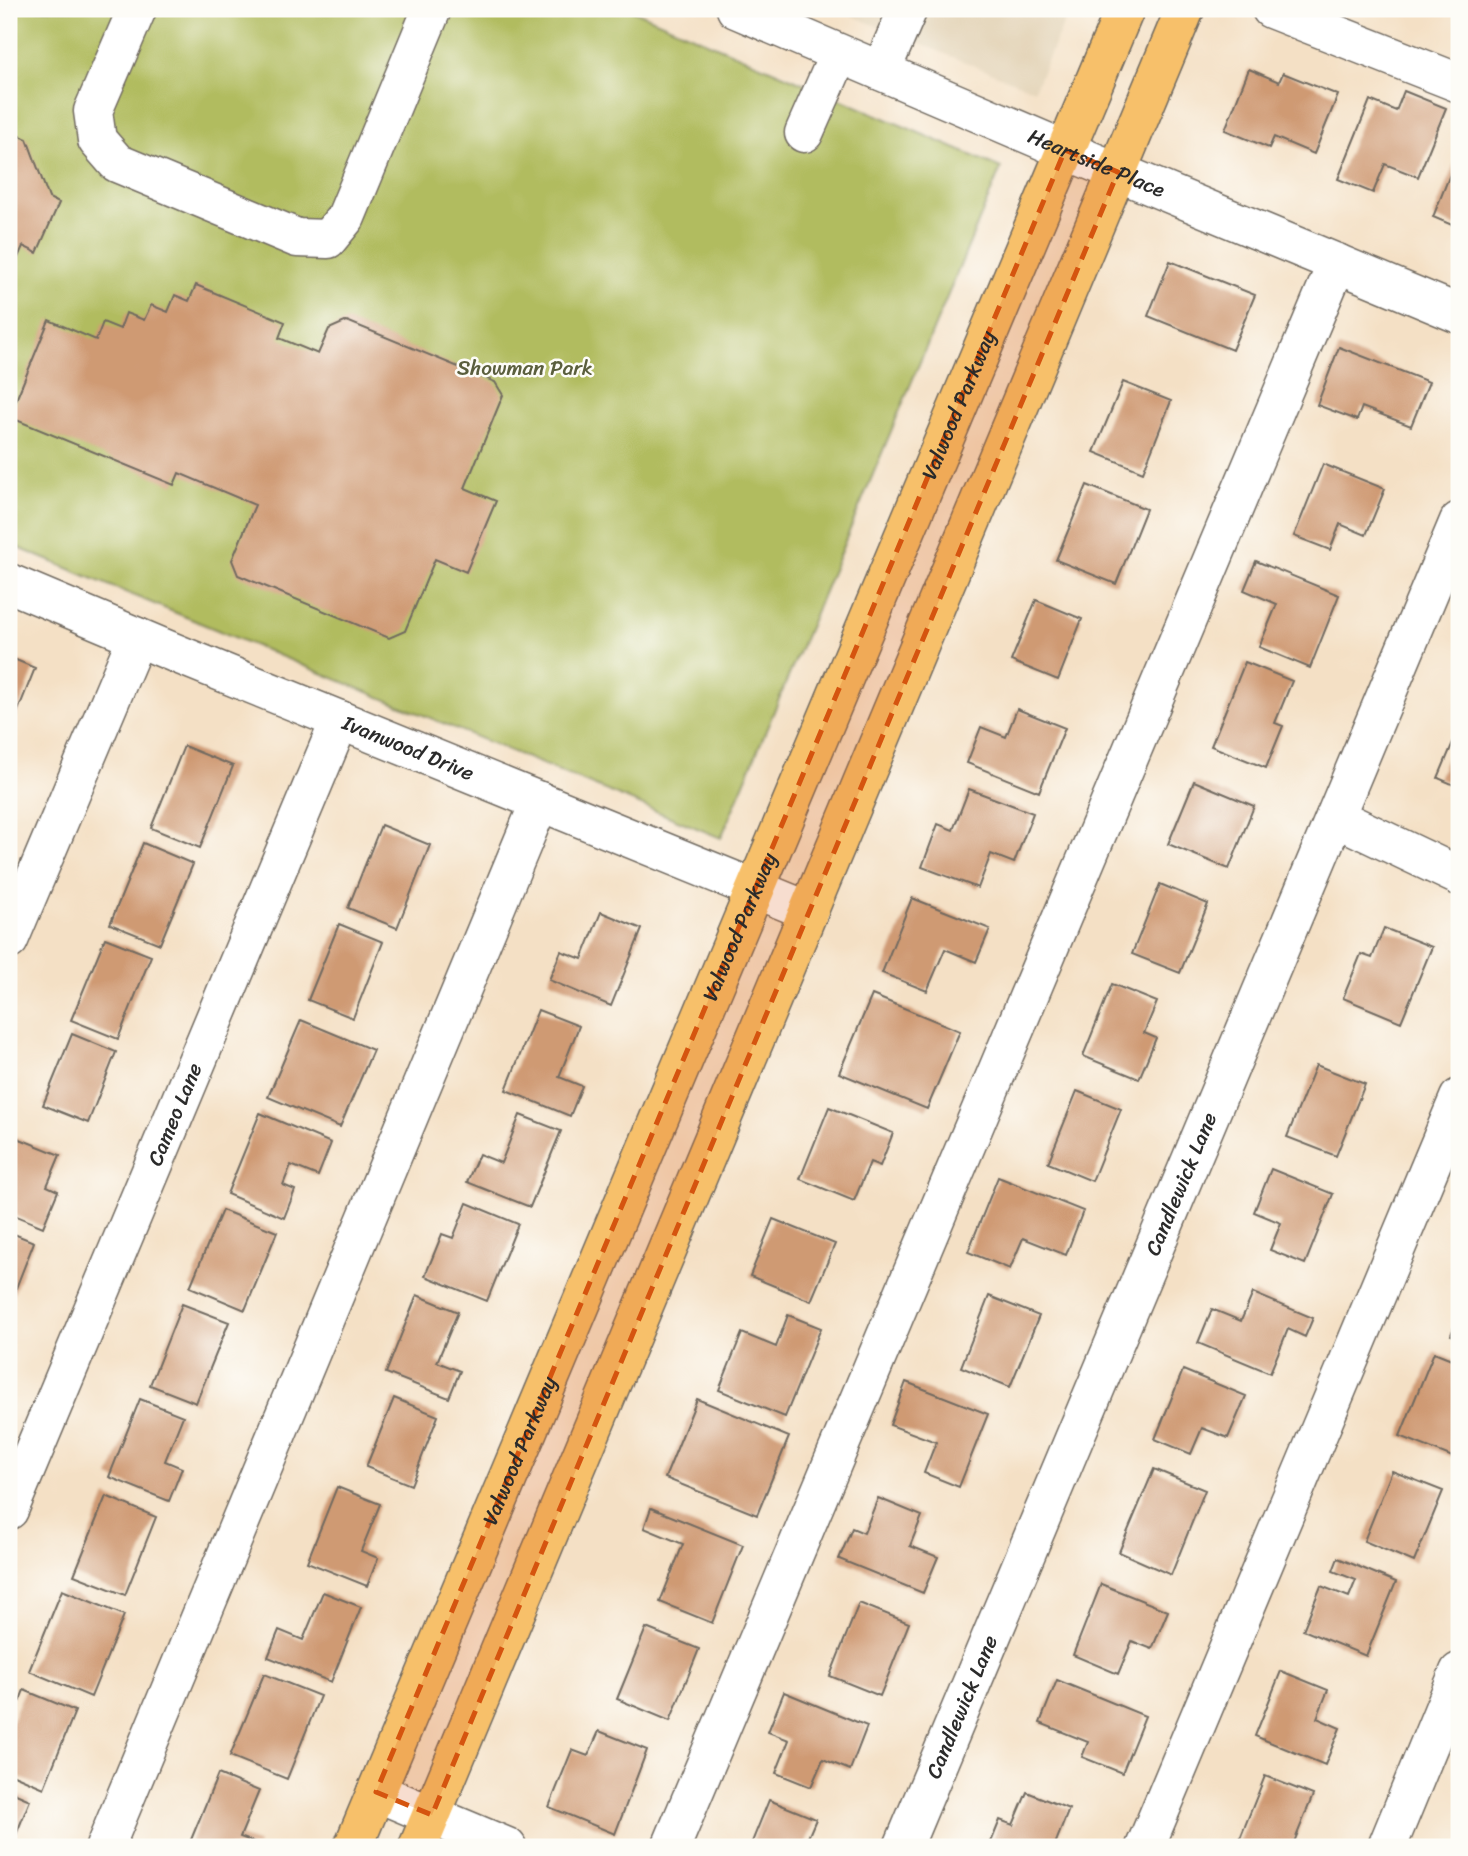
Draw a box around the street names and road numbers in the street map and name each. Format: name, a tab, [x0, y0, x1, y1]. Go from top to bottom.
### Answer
street label: Heartside Place	[1022, 117, 1171, 209]
street label: Valwood Parkway	[910, 324, 1007, 486]
street label: Ivanwood Drive	[336, 704, 480, 792]
street label: Valwood Parkway	[691, 846, 788, 1007]
street label: Cameo Lane	[136, 1057, 213, 1172]
street label: Candlewick Lane	[1134, 1106, 1228, 1262]
street label: Valwood Parkway	[471, 1370, 568, 1531]
street label: Candlewick Lane	[915, 1629, 1009, 1785]

